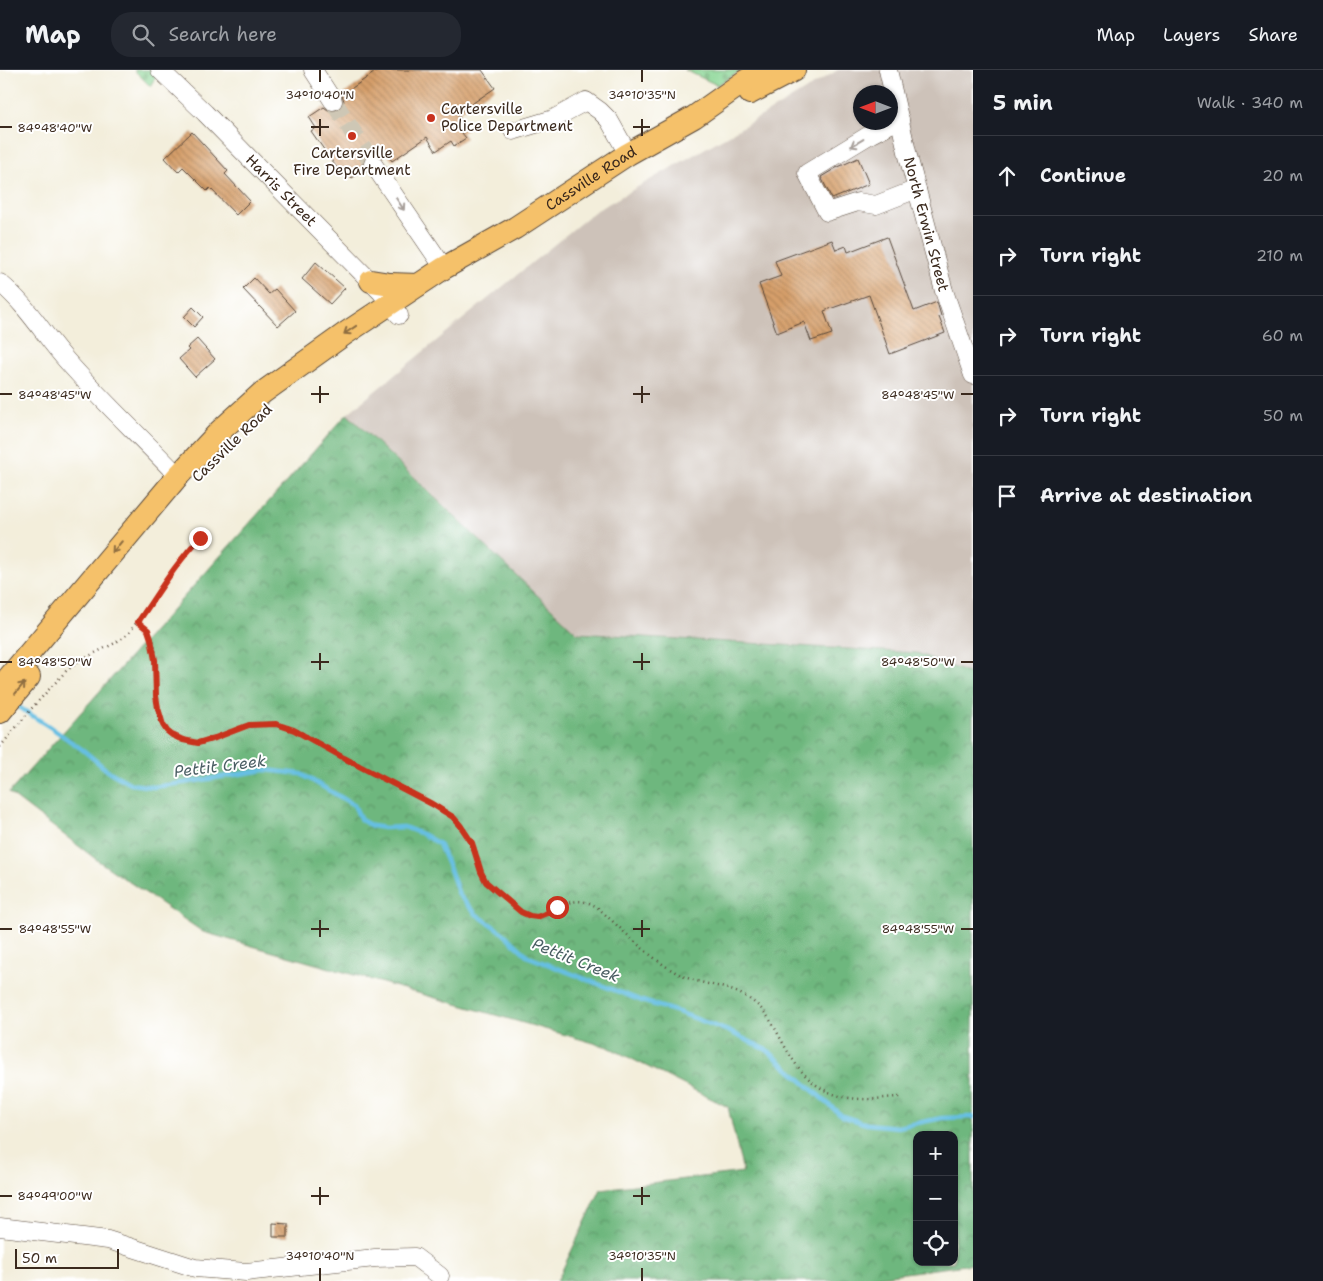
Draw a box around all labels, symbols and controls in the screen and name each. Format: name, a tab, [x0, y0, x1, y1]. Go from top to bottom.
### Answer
search box	[111, 12, 461, 57]
text: Map	[25, 19, 81, 51]
icon: search	[129, 21, 157, 49]
text: Search here	[169, 22, 277, 47]
text: Map	[1097, 23, 1135, 47]
text: Layers	[1163, 23, 1220, 47]
text: Share	[1248, 23, 1298, 47]
north arrow	[853, 85, 898, 130]
text: 34°10'40"N	[285, 87, 355, 103]
text: 34°10'35"N	[608, 87, 676, 103]
text: 5 min	[993, 89, 1053, 117]
text: Walk · 340 m	[1197, 92, 1303, 113]
place label: Cartersville Police Department	[441, 99, 573, 136]
marker: Cartersville Police Department	[425, 112, 437, 124]
text: 84°48'40"W	[18, 120, 92, 136]
marker: Cartersville Fire Department	[346, 130, 358, 142]
one-way arrow	[850, 138, 864, 148]
street label: Cassville Road	[542, 141, 640, 215]
place label: Cartersville Fire Department	[293, 143, 411, 180]
street label: Harris Street	[241, 150, 321, 231]
street label: North Erwin Street	[899, 155, 954, 294]
icon: ahead	[993, 162, 1021, 190]
text: Continue	[1040, 163, 1126, 188]
text: 20 m	[1262, 165, 1303, 186]
one-way arrow	[396, 197, 406, 211]
icon: right	[993, 242, 1021, 270]
text: Turn right	[1040, 243, 1141, 268]
text: 210 m	[1256, 245, 1303, 266]
icon: right	[993, 322, 1021, 350]
text: Turn right	[1040, 323, 1141, 348]
one-way arrow	[343, 325, 357, 335]
text: 60 m	[1262, 325, 1303, 346]
text: 84°48'45"W	[18, 387, 92, 403]
text: 84°48'45"W	[881, 387, 955, 403]
street label: Cassville Road	[187, 399, 277, 487]
icon: right	[993, 402, 1021, 430]
text: Turn right	[1040, 403, 1141, 428]
text: 50 m	[1263, 405, 1303, 426]
icon: arrive	[993, 482, 1021, 510]
text: Arrive at destination	[1040, 483, 1252, 508]
route end	[189, 527, 212, 550]
one-way arrow	[112, 540, 123, 553]
text: 84°48'50"W	[18, 654, 92, 670]
text: 84°48'50"W	[881, 654, 955, 670]
one-way arrow	[14, 682, 25, 695]
water label: Pettit Creek	[173, 750, 267, 782]
route start	[546, 896, 569, 919]
text: 84°48'55"W	[19, 921, 91, 937]
text: 84°48'55"W	[882, 921, 954, 937]
water label: Pettit Creek	[529, 933, 623, 987]
map controls	[913, 1131, 958, 1266]
button: +	[913, 1131, 958, 1176]
button: −	[913, 1176, 958, 1221]
text: 84°49'00"W	[18, 1188, 92, 1204]
button: locate	[913, 1221, 958, 1266]
scale bar	[15, 1246, 119, 1269]
text: 34°10'40"N	[285, 1248, 355, 1264]
text: 34°10'35"N	[608, 1248, 676, 1264]
text: 50 m	[22, 1249, 57, 1267]

